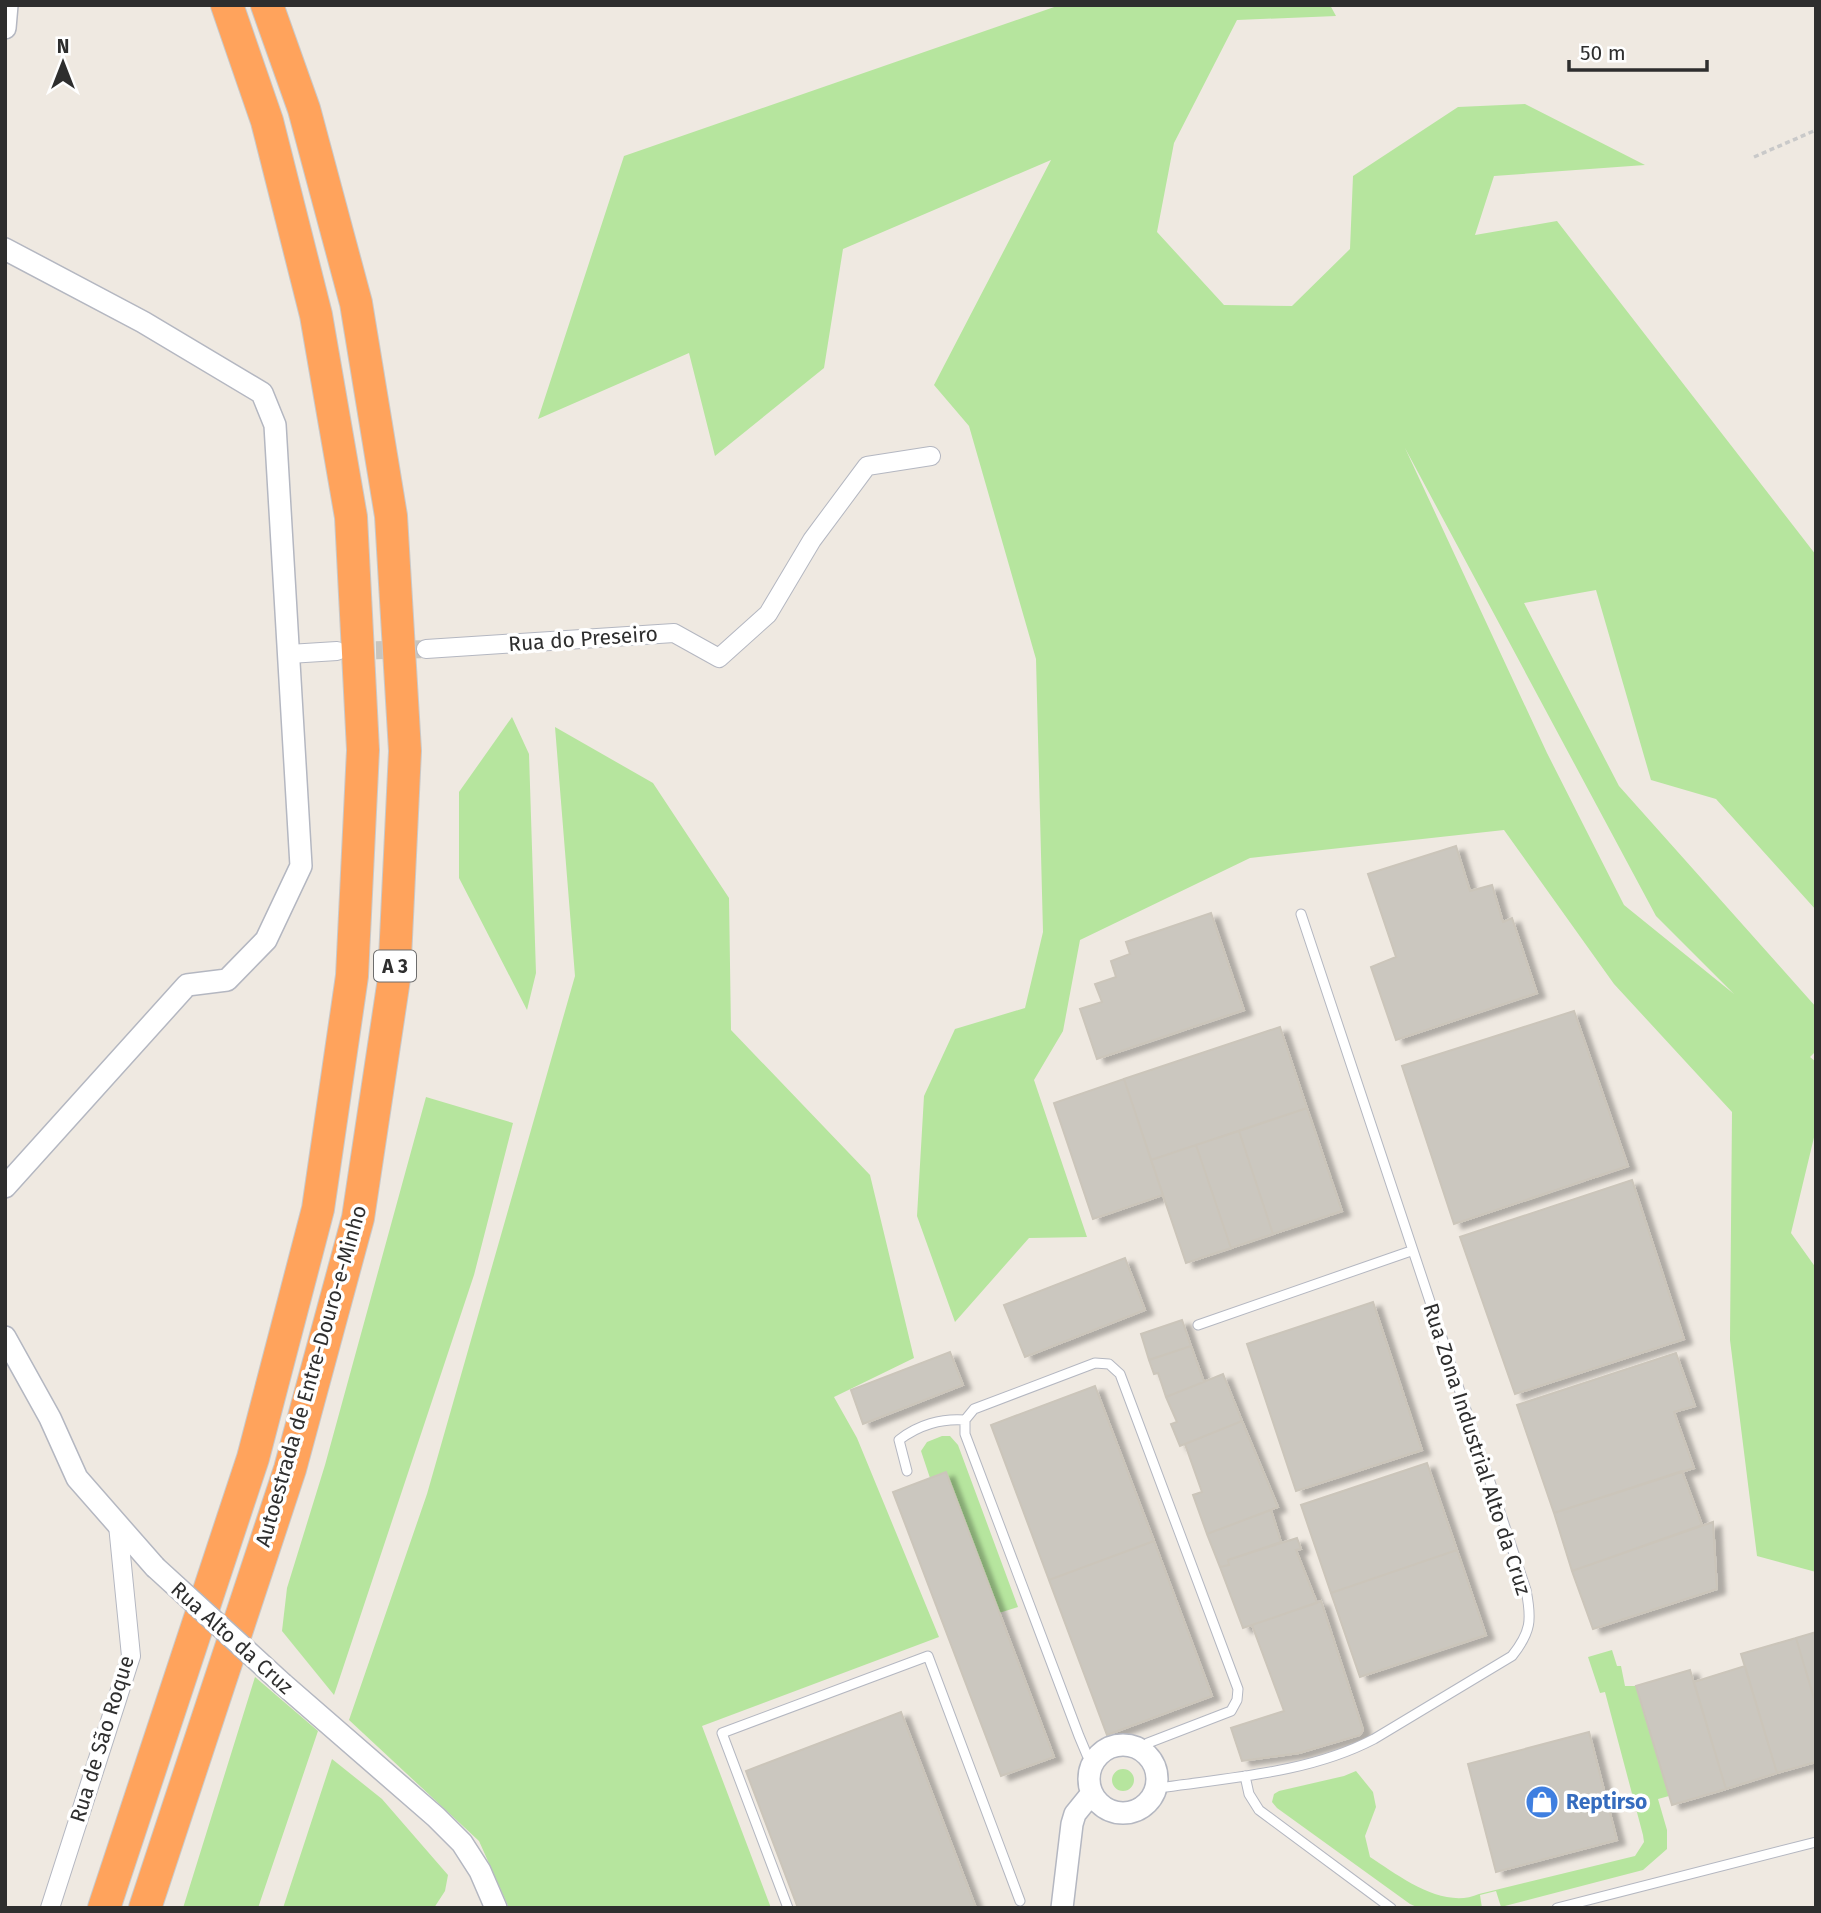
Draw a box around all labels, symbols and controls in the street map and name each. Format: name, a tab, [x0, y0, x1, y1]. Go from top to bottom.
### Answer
north arrow	[28, 28, 98, 98]
scale bar	[1569, 28, 1707, 72]
text: N	[57, 35, 69, 58]
text: 50 m	[1580, 40, 1626, 66]
street label: Rua do Preseiro	[507, 621, 659, 657]
road number: A 3	[374, 950, 416, 982]
street label: Autoestrada de Entre-Douro-e-Minho	[250, 1202, 372, 1550]
street label: Rua Zona Industrial Alto da Cruz	[1417, 1300, 1537, 1598]
street label: Rua Alto da Cruz	[165, 1576, 299, 1700]
street label: Rua de São Roque	[64, 1652, 140, 1826]
shop icon: Reptirso	[1523, 1783, 1561, 1821]
place label: Reptirso	[1566, 1789, 1647, 1815]

